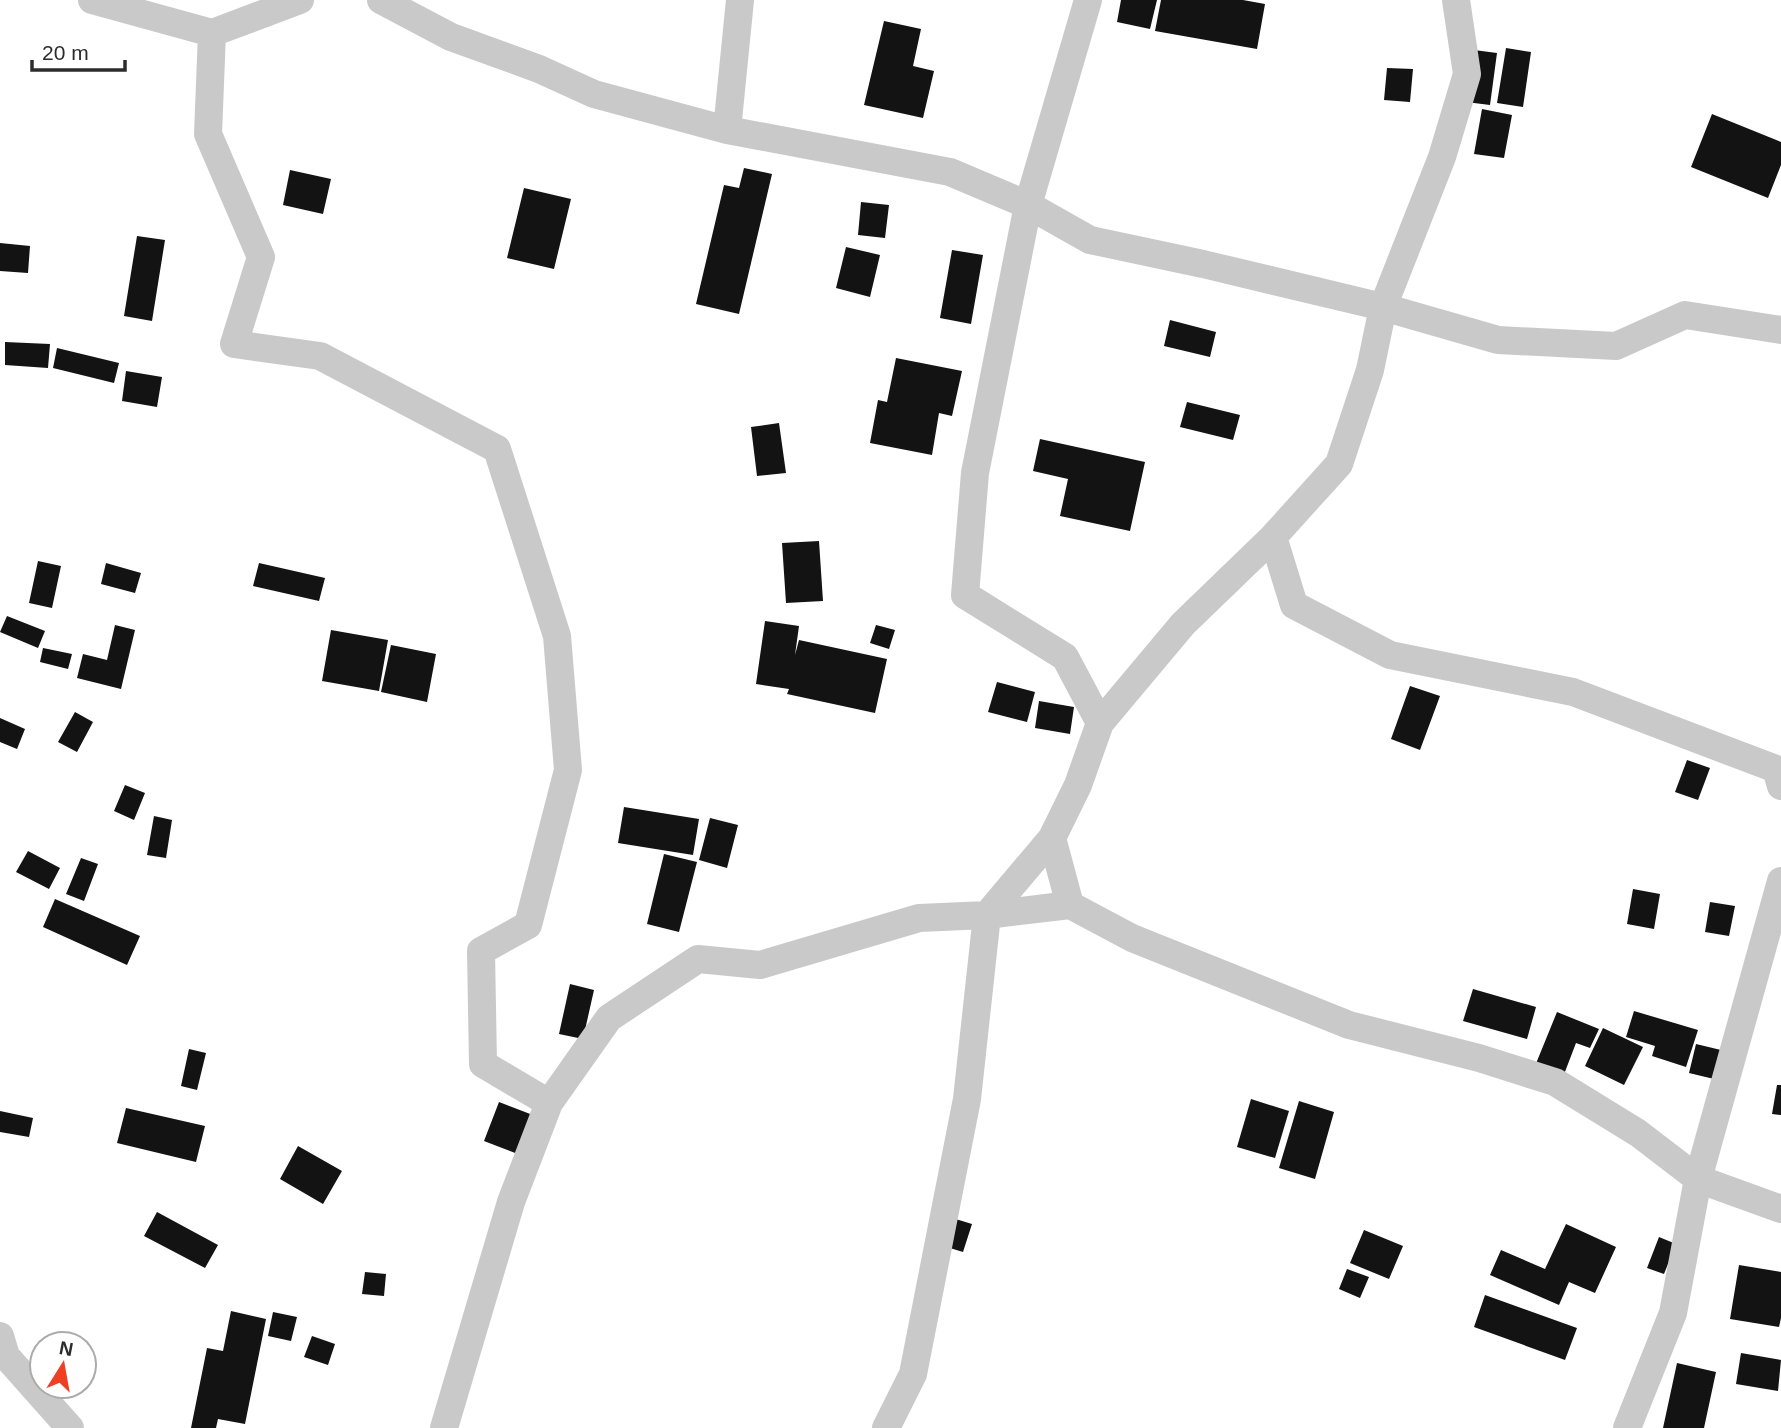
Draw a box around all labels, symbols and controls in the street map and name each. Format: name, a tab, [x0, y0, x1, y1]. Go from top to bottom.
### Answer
scale bar	[32, 28, 124, 72]
text: 20 m	[42, 41, 89, 64]
north arrow	[28, 1330, 98, 1400]
text: N	[57, 1337, 75, 1360]

